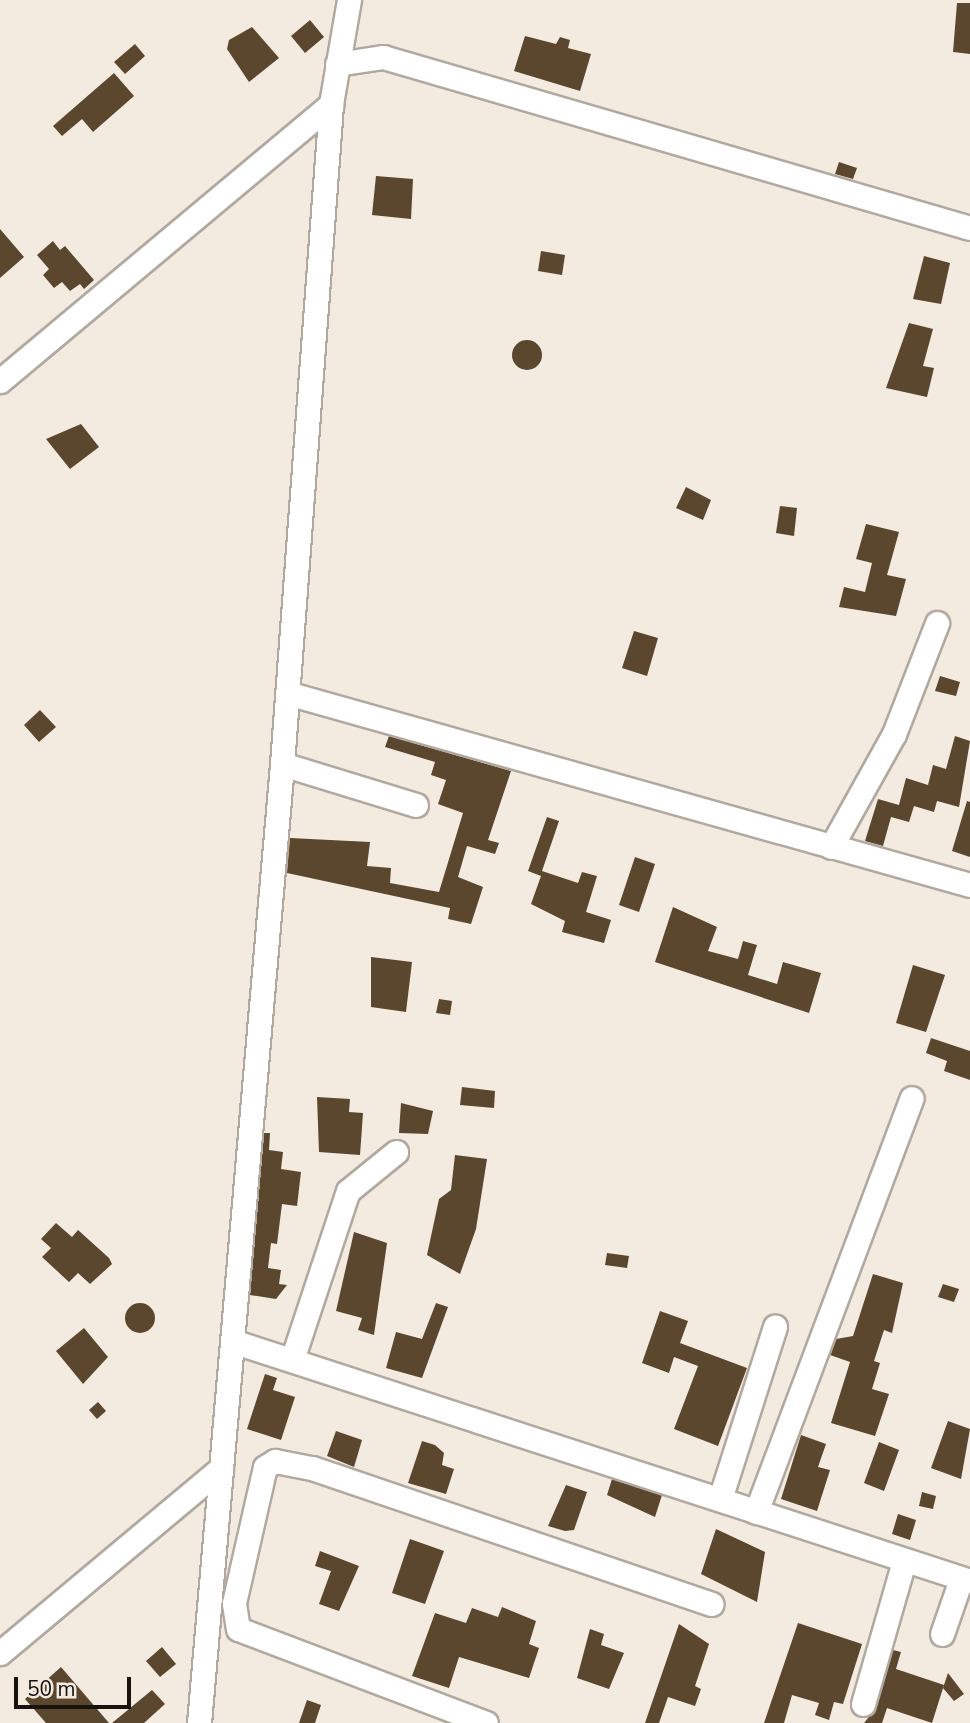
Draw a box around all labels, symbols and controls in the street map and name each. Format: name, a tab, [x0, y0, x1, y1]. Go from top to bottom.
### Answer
scale bar	[18, 1664, 135, 1708]
text: 50 m	[27, 1675, 76, 1703]

